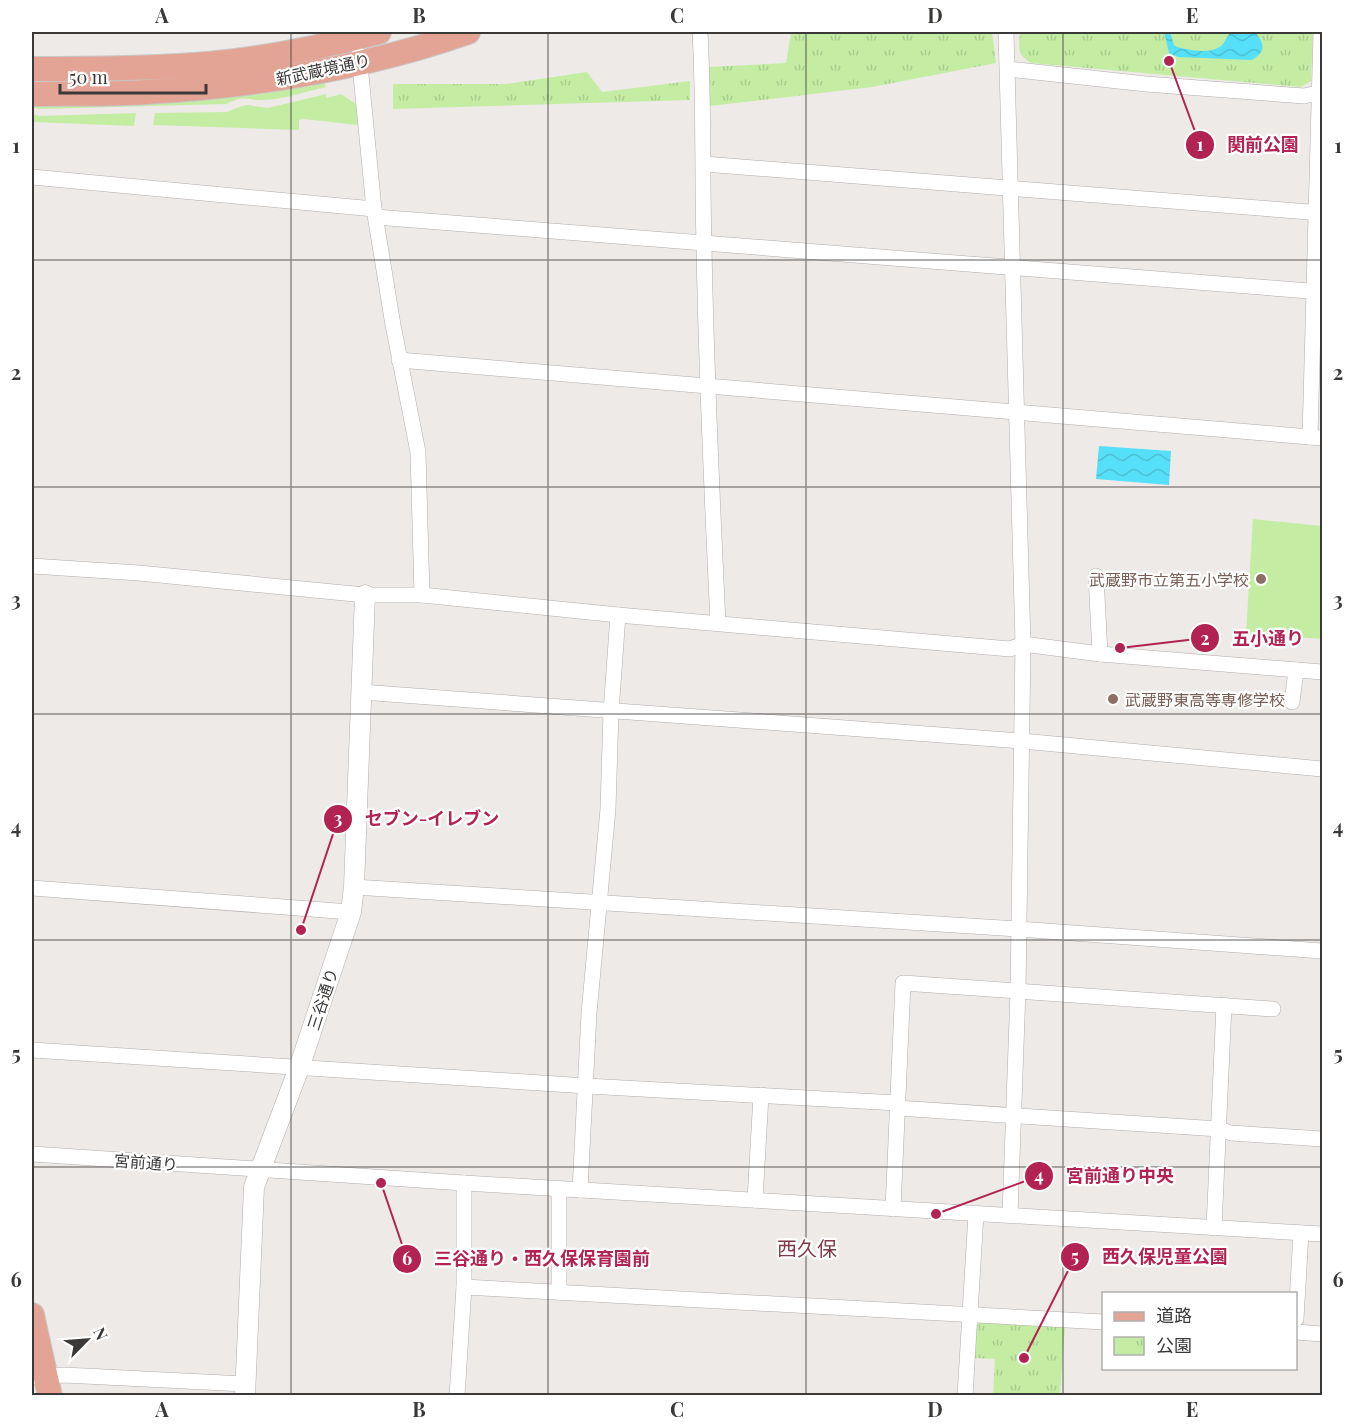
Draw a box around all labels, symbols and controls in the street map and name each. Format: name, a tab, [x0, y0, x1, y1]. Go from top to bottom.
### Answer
text: A	[154, 1, 169, 28]
text: B	[412, 1, 426, 28]
text: C	[670, 1, 684, 28]
text: D	[927, 1, 943, 28]
text: E	[1186, 1, 1198, 28]
street label: 新武蔵境通り	[274, 49, 372, 89]
scale bar	[60, 57, 206, 95]
text: 50 m	[69, 65, 108, 89]
callout: 関前公園	[1185, 127, 1311, 163]
text: 1	[12, 131, 20, 158]
text: 1	[1334, 131, 1342, 158]
text: 1	[1197, 132, 1204, 156]
text: 関前公園	[1227, 132, 1299, 156]
text: 2	[11, 358, 21, 385]
text: 2	[1333, 358, 1343, 385]
place label: 武蔵野市立第五小学校	[1089, 569, 1249, 590]
marker: 武蔵野市立第五小学校	[1254, 572, 1268, 586]
text: 3	[11, 585, 21, 612]
text: 3	[1333, 585, 1343, 612]
callout: 五小通り	[1190, 620, 1316, 656]
text: 2	[1200, 626, 1210, 650]
text: 五小通り	[1232, 626, 1304, 650]
place label: 武蔵野東高等専修学校	[1125, 689, 1285, 710]
marker: 武蔵野東高等専修学校	[1106, 692, 1120, 706]
callout: セブン-イレブン	[323, 801, 511, 837]
text: 3	[334, 806, 343, 830]
text: セブン-イレブン	[365, 806, 499, 830]
text: 4	[11, 812, 21, 839]
text: 4	[1333, 812, 1343, 839]
street label: 三谷通り	[302, 965, 342, 1033]
text: 5	[11, 1039, 21, 1066]
text: 5	[1333, 1039, 1343, 1066]
street label: 宮前通り	[113, 1149, 179, 1175]
callout: 宮前通り中央	[1024, 1158, 1186, 1194]
text: 4	[1034, 1163, 1044, 1187]
text: 宮前通り中央	[1066, 1163, 1174, 1187]
district label: 西久保	[777, 1234, 837, 1261]
callout: 西久保児童公園	[1060, 1239, 1240, 1275]
callout: 三谷通り・西久保保育園前	[392, 1241, 662, 1277]
text: 5	[1071, 1244, 1079, 1268]
text: 西久保児童公園	[1102, 1244, 1228, 1268]
text: 6	[402, 1246, 412, 1270]
text: 三谷通り・西久保保育園前	[434, 1246, 650, 1270]
text: 6	[10, 1265, 22, 1292]
text: 6	[1332, 1265, 1344, 1292]
legend	[1102, 1292, 1297, 1370]
text: 道路	[1156, 1303, 1192, 1327]
north arrow	[57, 1310, 117, 1370]
text: N	[89, 1324, 113, 1344]
text: 公園	[1156, 1333, 1192, 1357]
text: A	[154, 1395, 169, 1422]
text: B	[412, 1395, 426, 1422]
text: C	[670, 1395, 684, 1422]
text: D	[927, 1395, 943, 1422]
text: E	[1186, 1395, 1198, 1422]

